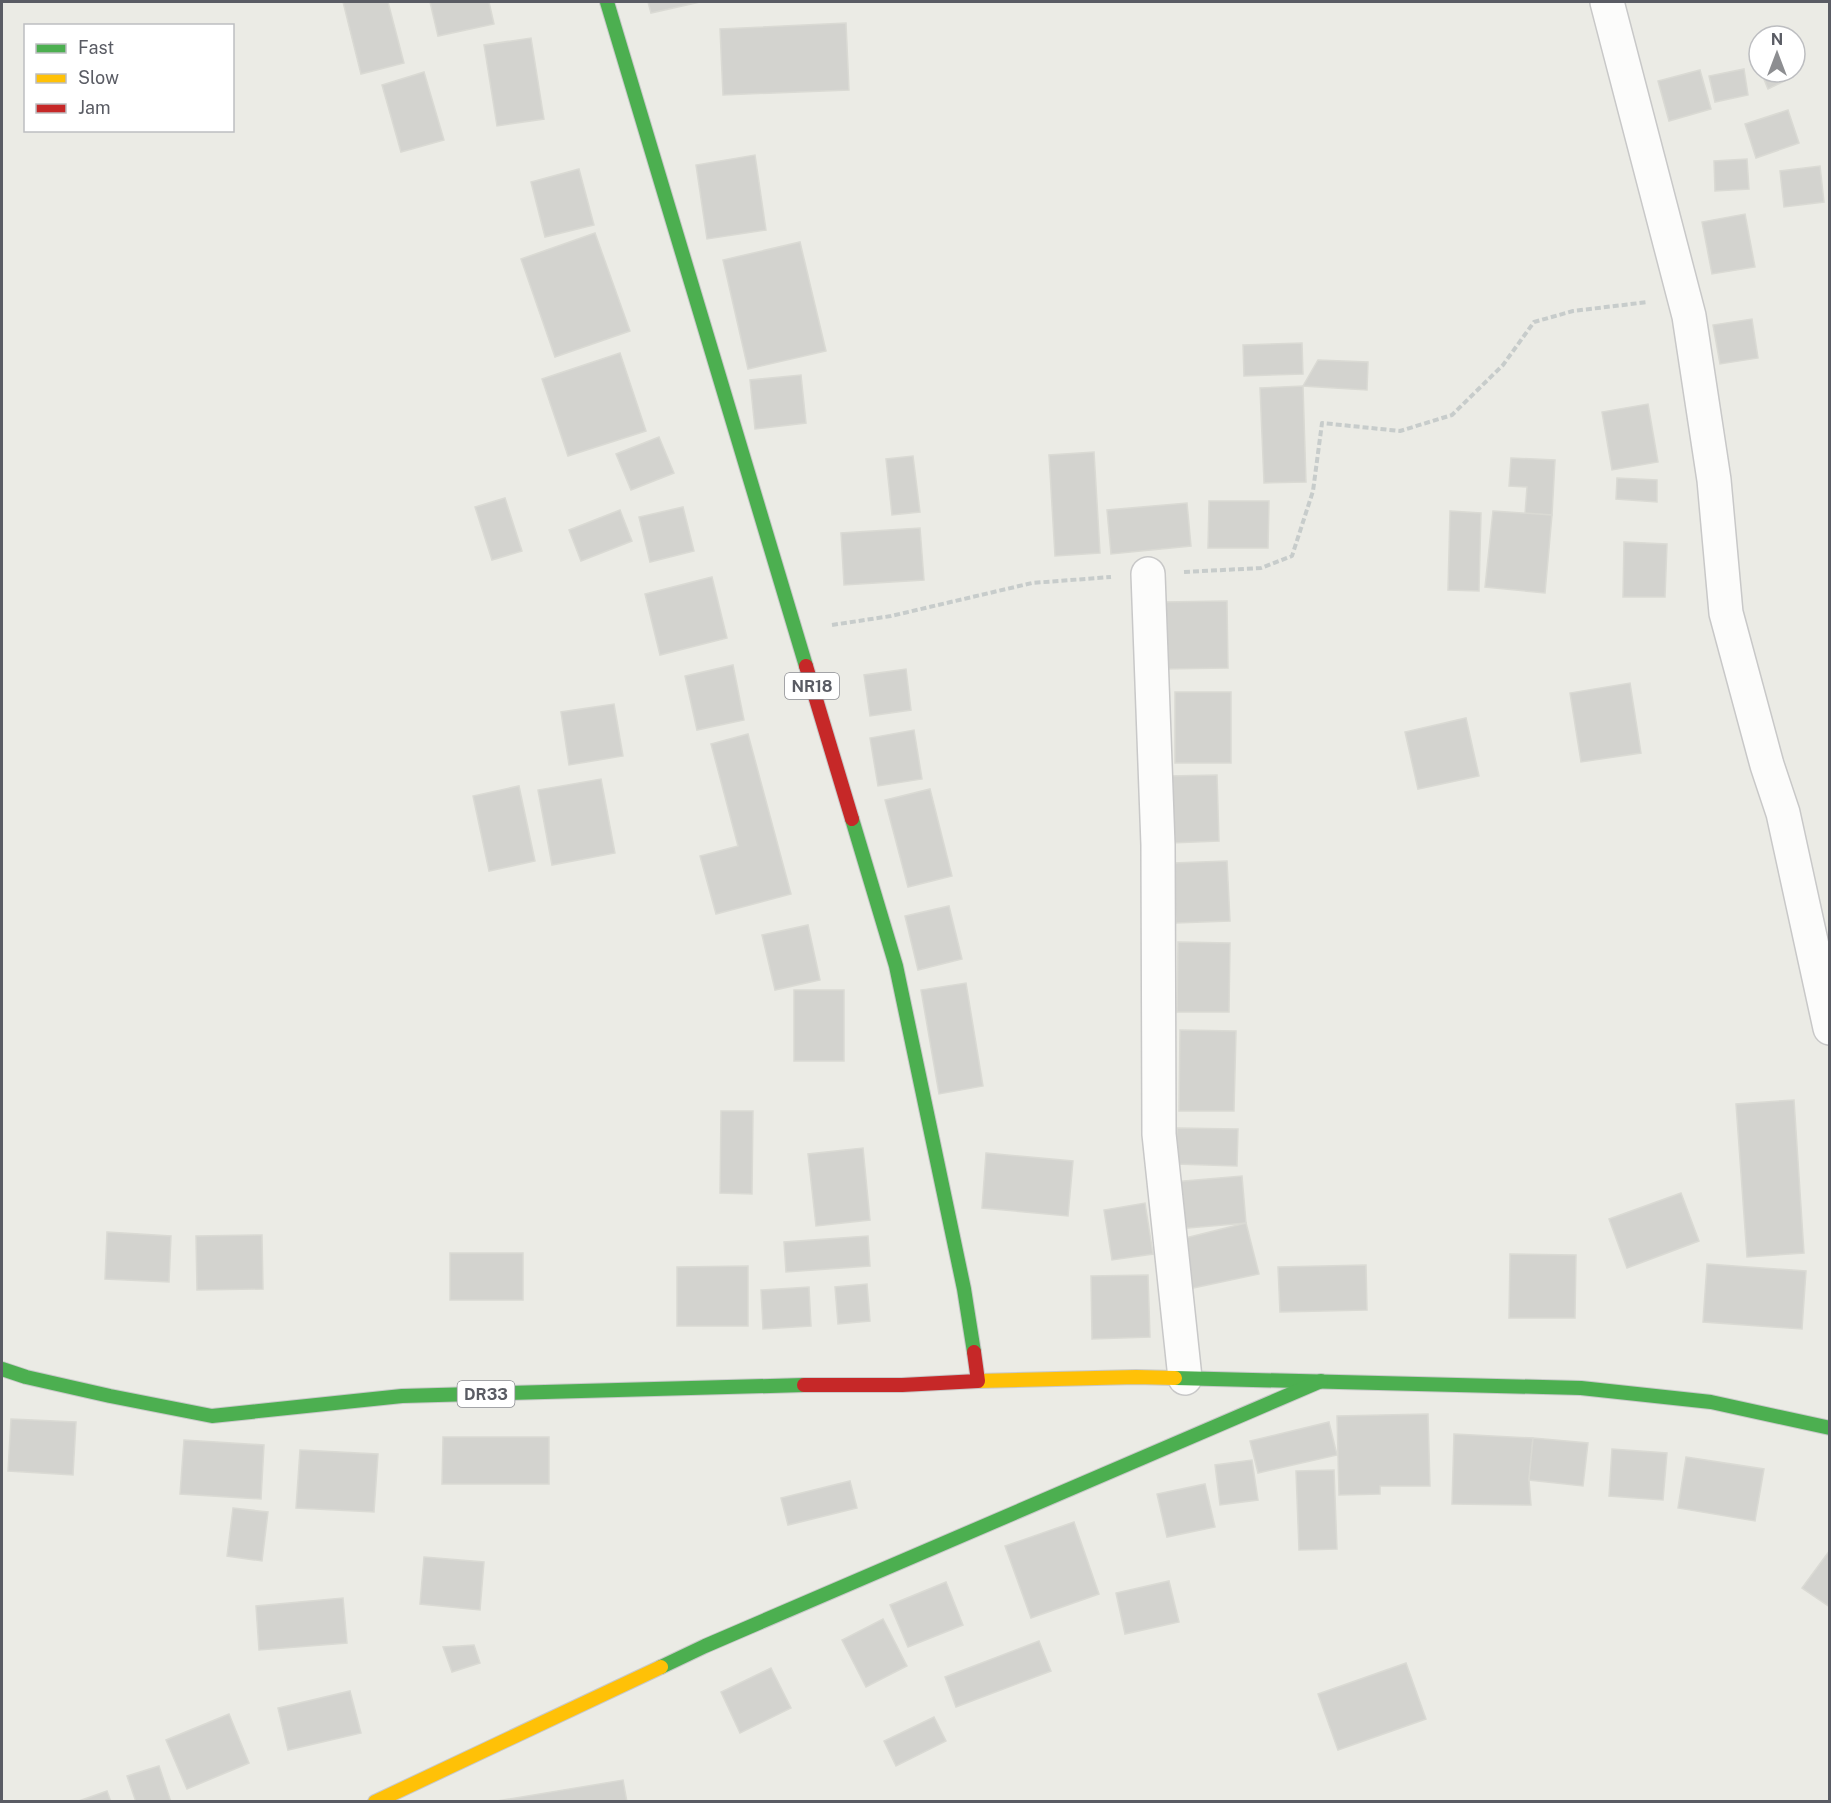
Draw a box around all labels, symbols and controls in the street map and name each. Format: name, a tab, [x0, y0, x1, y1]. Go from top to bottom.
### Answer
legend	[24, 24, 234, 132]
north arrow	[1747, 24, 1807, 84]
text: N	[1771, 30, 1783, 49]
text: Fast	[78, 37, 114, 58]
text: Slow	[78, 67, 119, 88]
text: Jam	[78, 97, 111, 118]
road number: NR18	[785, 673, 839, 699]
road number: DR33	[458, 1381, 514, 1407]

